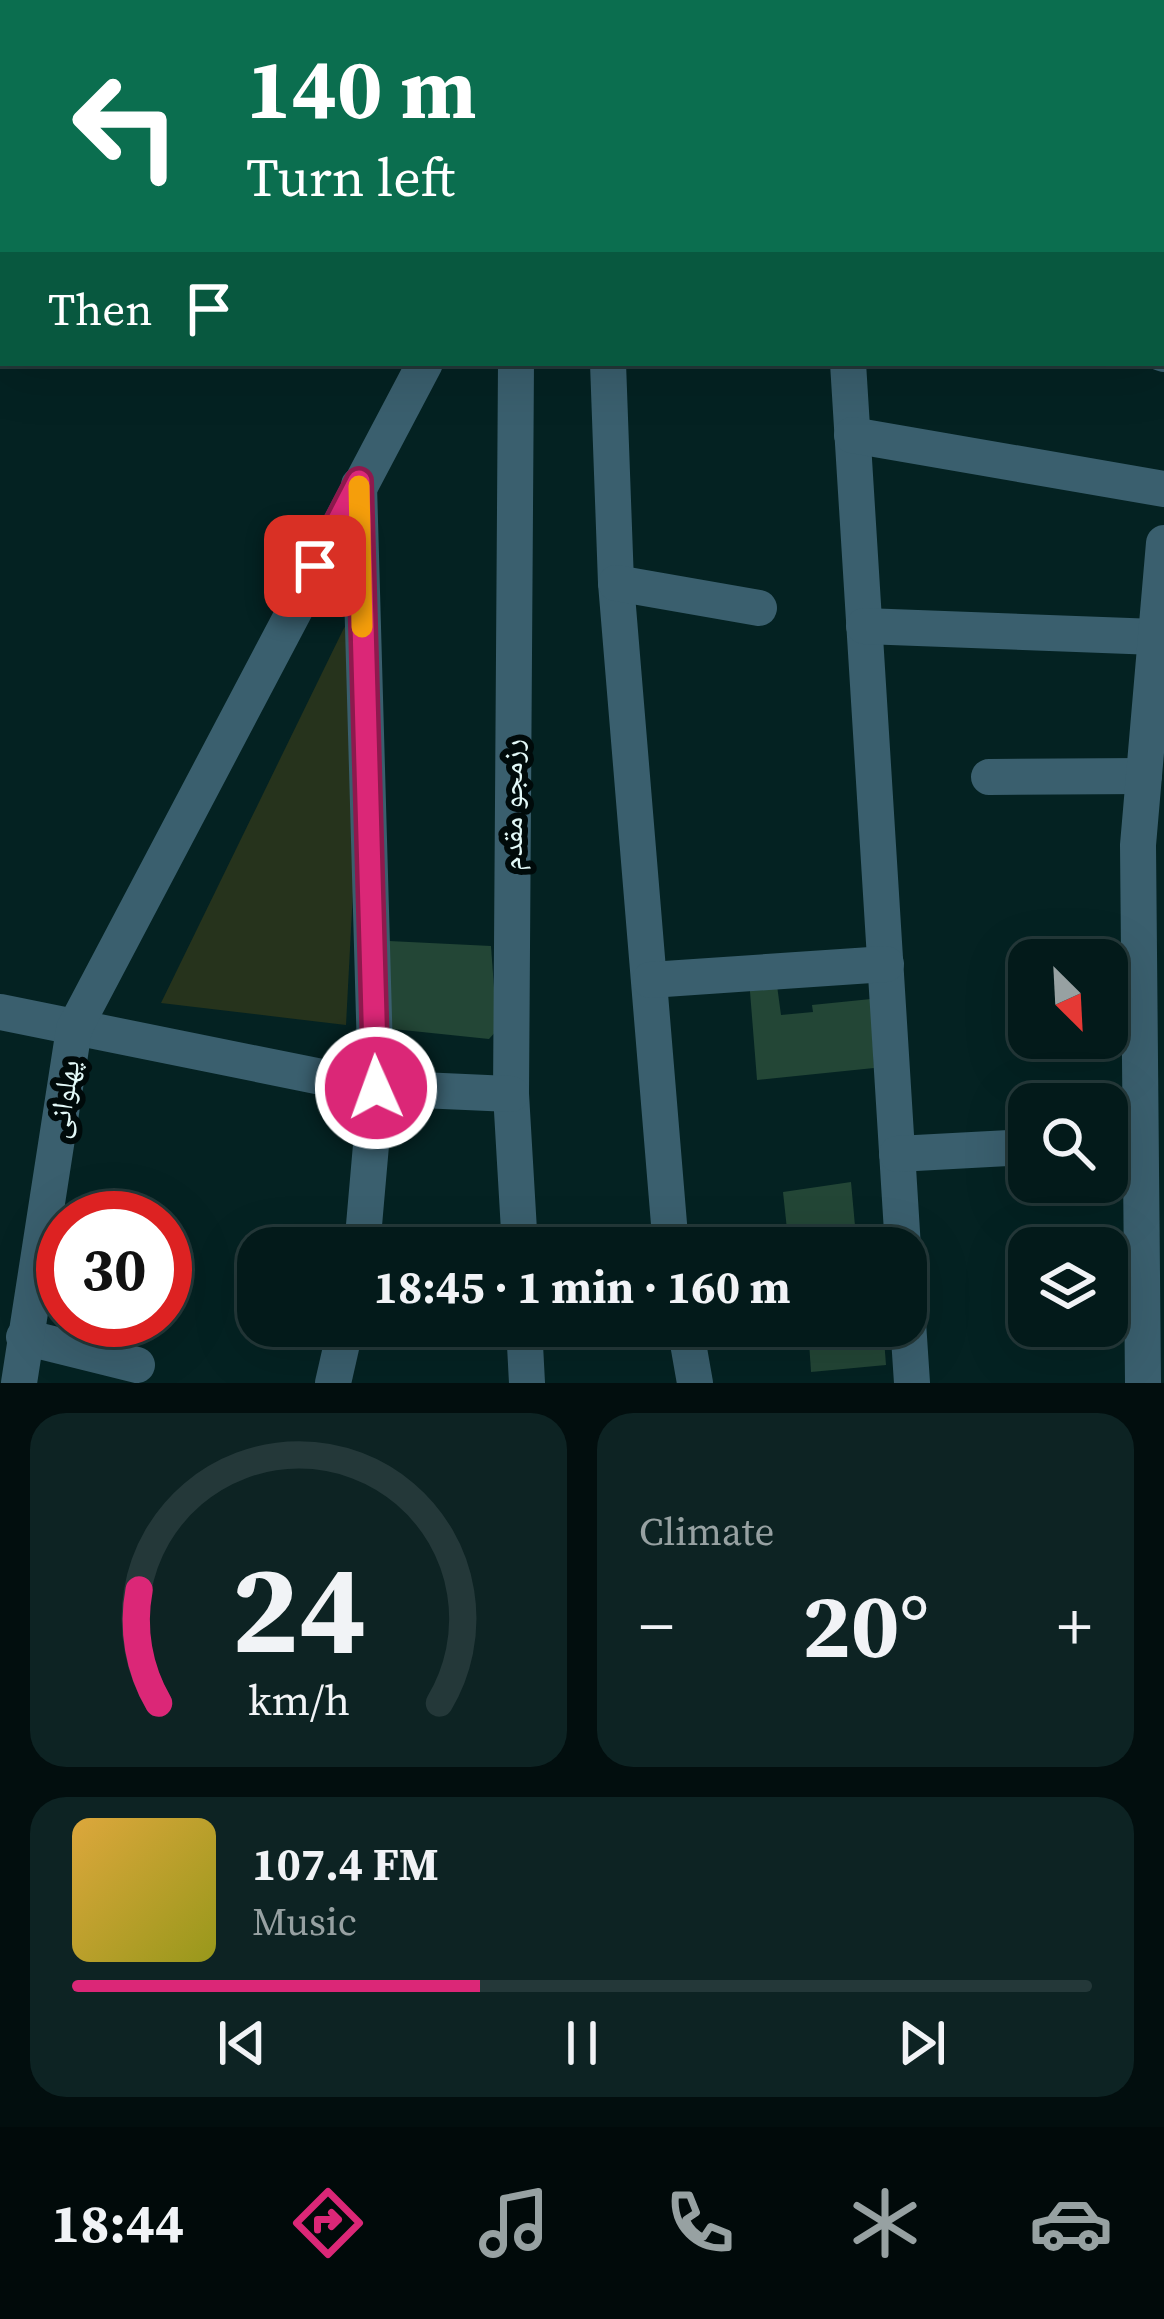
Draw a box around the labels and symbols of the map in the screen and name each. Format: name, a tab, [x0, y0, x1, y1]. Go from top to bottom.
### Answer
pin	[264, 515, 366, 617]
street label: رزمجو مقدم	[491, 739, 532, 871]
north arrow	[1008, 939, 1128, 1059]
position arrow	[313, 1025, 439, 1151]
street label: پهلوانی	[37, 1057, 89, 1141]
speed limit sign: 30	[36, 1191, 192, 1347]

